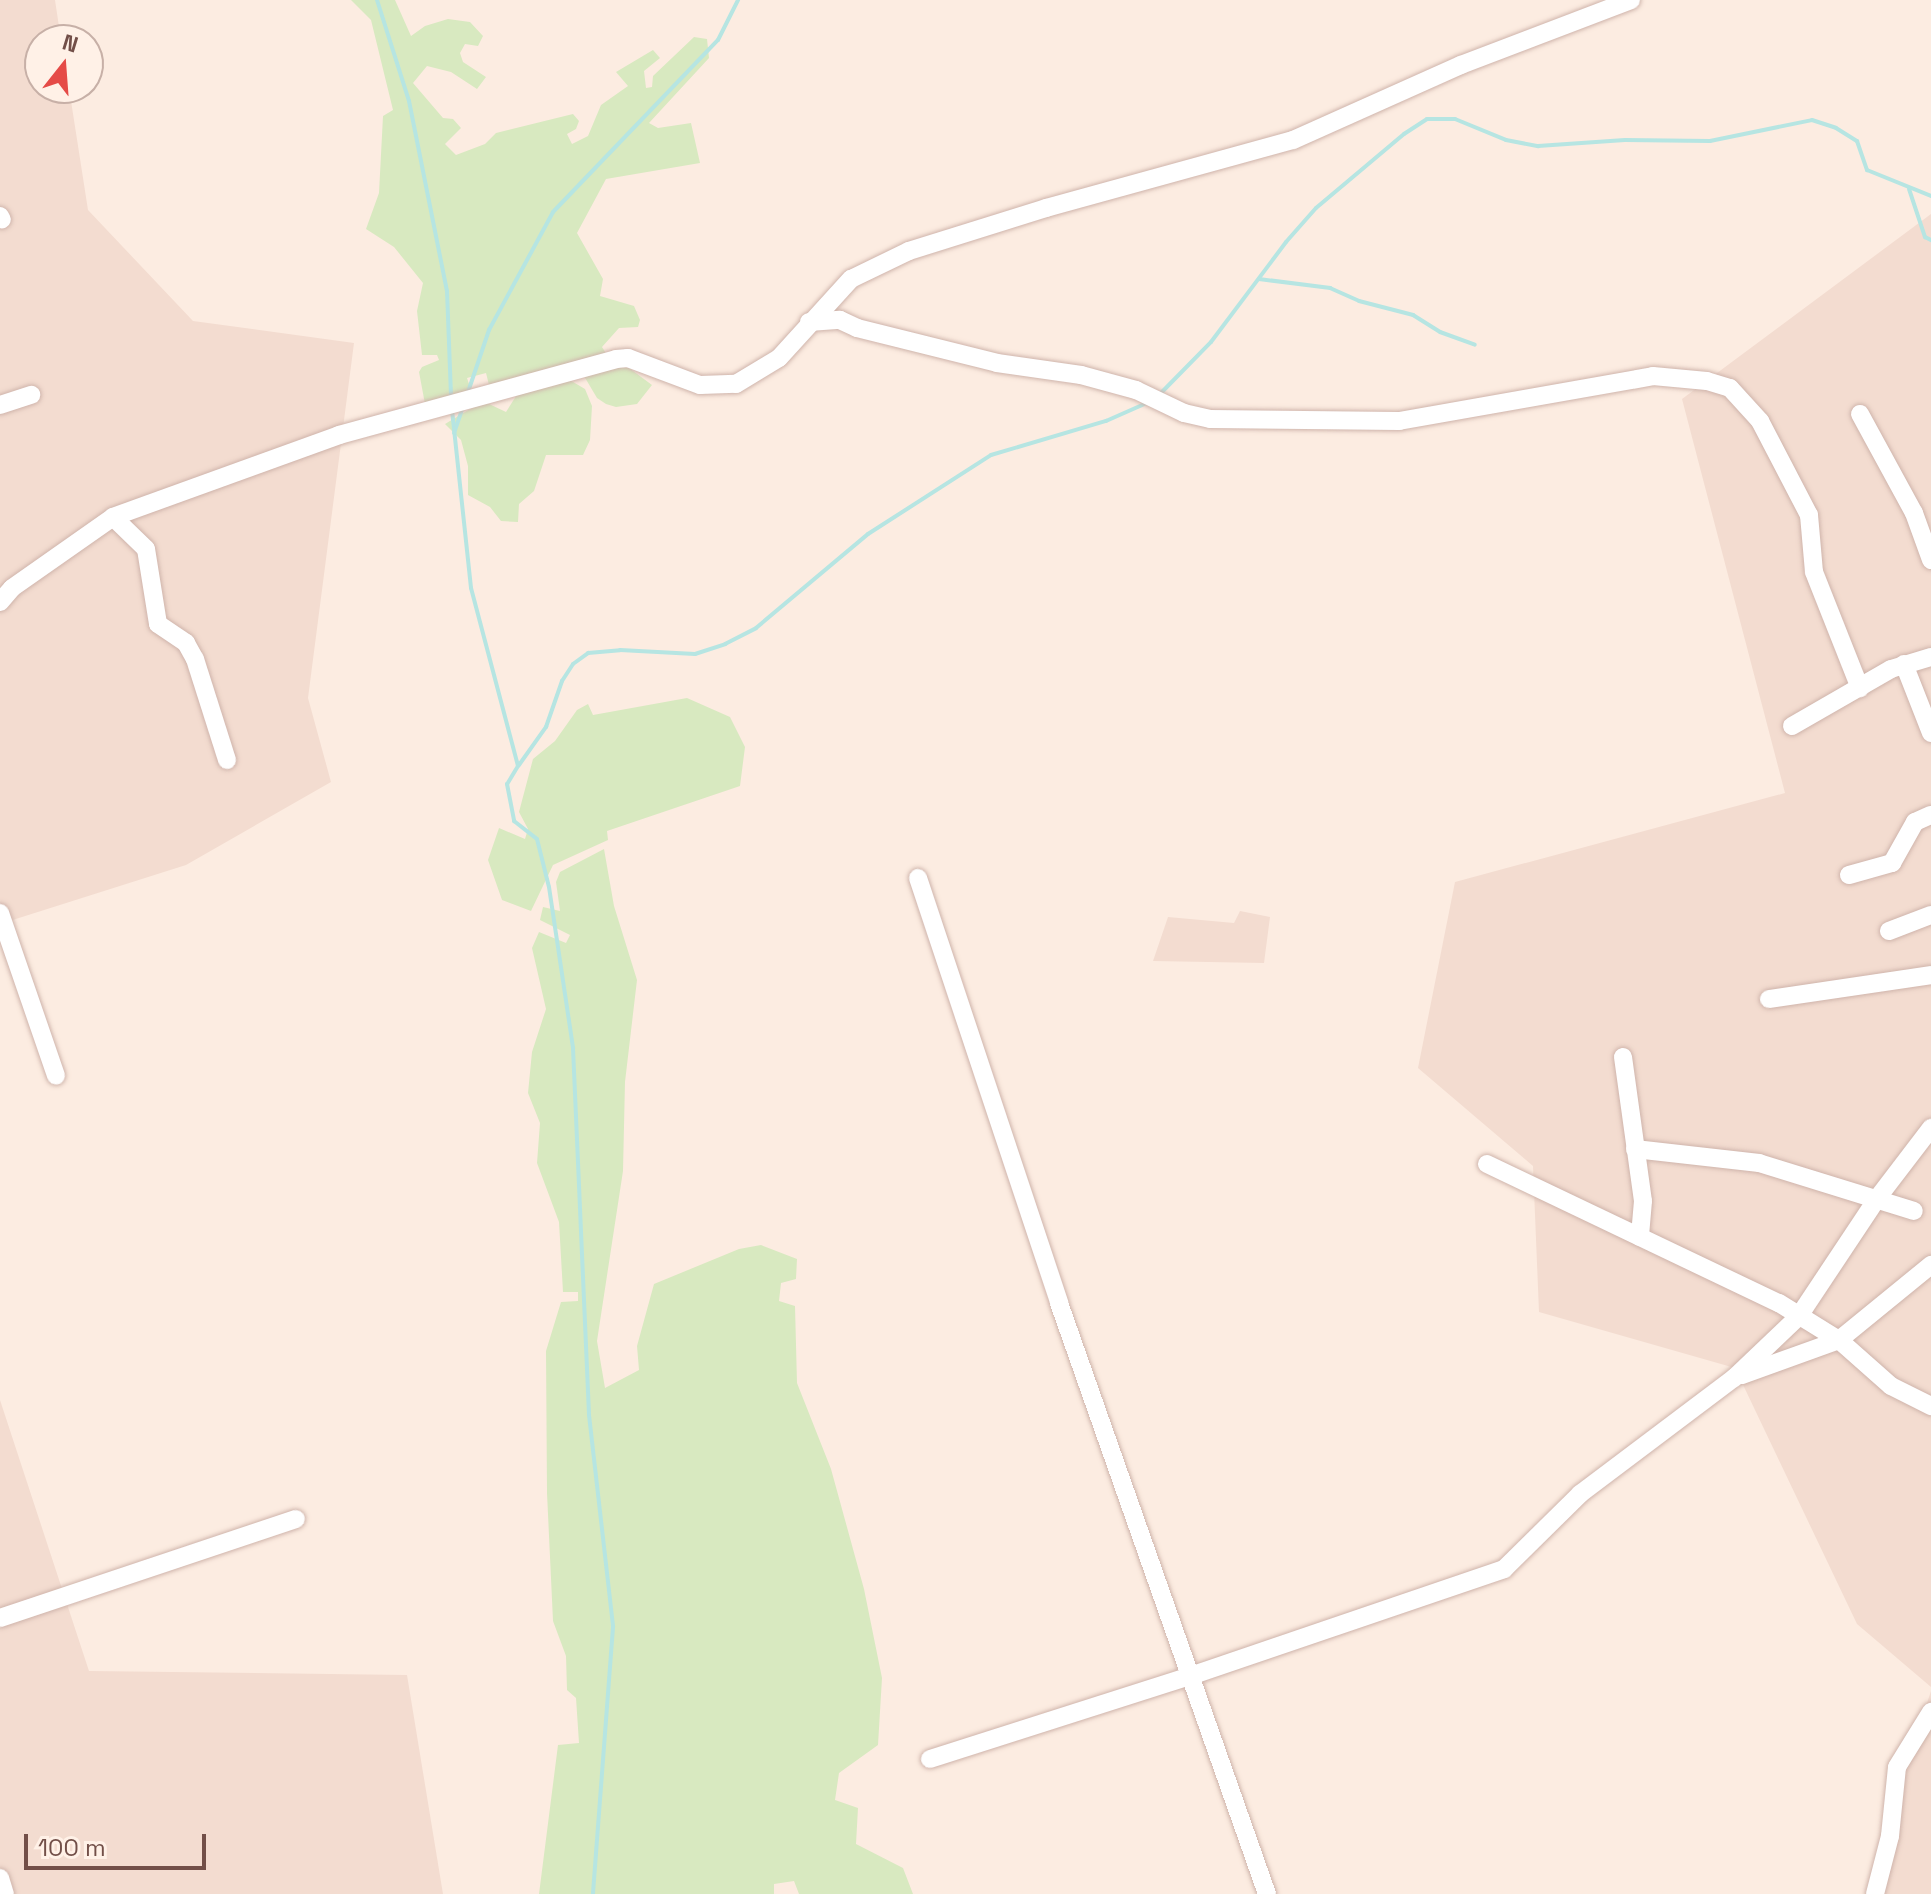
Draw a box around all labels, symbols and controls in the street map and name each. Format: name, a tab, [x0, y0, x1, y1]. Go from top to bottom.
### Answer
north arrow	[24, 24, 104, 104]
text: N	[59, 27, 82, 59]
scale bar	[28, 1818, 210, 1868]
text: 100 m	[38, 1832, 106, 1863]

